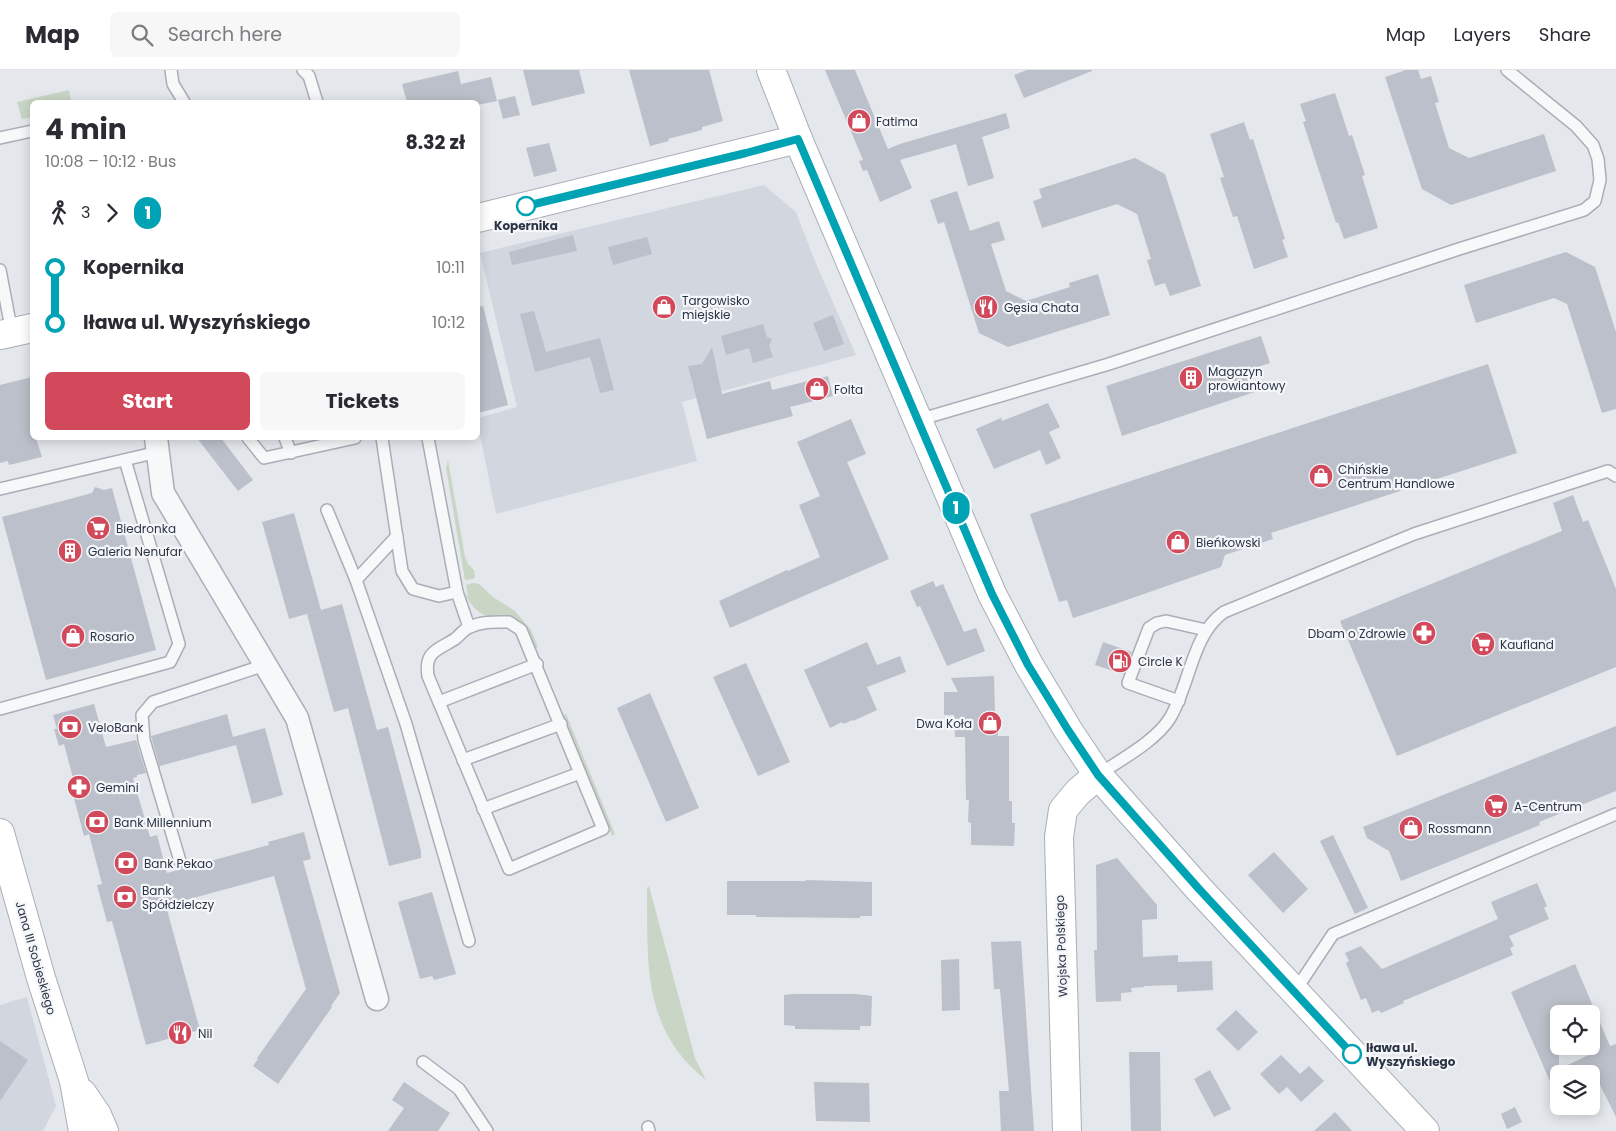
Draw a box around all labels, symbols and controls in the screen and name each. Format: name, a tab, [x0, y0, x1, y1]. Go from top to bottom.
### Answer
search box	[110, 12, 460, 57]
text: Map	[25, 18, 80, 51]
icon: search	[128, 21, 156, 49]
text: Search here	[168, 21, 282, 48]
text: Map	[1386, 22, 1426, 47]
text: Layers	[1454, 22, 1511, 47]
text: Share	[1539, 22, 1591, 47]
shop icon: Fatima	[846, 108, 872, 134]
text: 4 min	[45, 110, 127, 149]
place label: Fatima	[876, 113, 918, 130]
text: 8.32 zł	[405, 129, 465, 156]
text: 10:08 – 10:12 · Bus	[45, 150, 176, 173]
marker: Kopernika	[516, 196, 536, 216]
icon: walk	[45, 199, 73, 227]
icon: forward	[98, 199, 126, 227]
text: 1	[144, 200, 151, 225]
text: 3	[81, 201, 90, 224]
place label: Kopernika	[494, 217, 558, 234]
text: Kopernika	[83, 254, 184, 281]
text: 10:11	[436, 256, 465, 279]
place label: Targowisko miejskie	[682, 292, 750, 323]
shop icon: Targowisko miejskie	[651, 294, 677, 320]
restaurant icon: Gęsia Chata	[973, 294, 999, 320]
place label: Gęsia Chata	[1004, 299, 1079, 316]
text: Iława ul. Wyszyńskiego	[83, 309, 310, 336]
text: 10:12	[432, 311, 465, 334]
place label: Magazyn prowiantowy	[1208, 363, 1286, 394]
building icon: Magazyn prowiantowy	[1178, 365, 1204, 391]
button: Start	[45, 372, 250, 430]
button: Tickets	[260, 372, 465, 430]
shop icon: Folta	[804, 376, 830, 402]
place label: Folta	[834, 381, 863, 398]
place label: Chińskie Centrum Handlowe	[1338, 461, 1455, 492]
shop icon: Chińskie Centrum Handlowe	[1308, 463, 1334, 489]
line badge: 1	[940, 492, 972, 524]
text: 1	[953, 495, 959, 520]
supermarket icon: Biedronka	[85, 515, 111, 541]
place label: Biedronka	[116, 520, 176, 537]
shop icon: Bieńkowski	[1165, 529, 1191, 555]
place label: Bieńkowski	[1196, 534, 1261, 551]
building icon: Galeria Nenufar	[57, 538, 83, 564]
place label: Galeria Nenufar	[88, 543, 183, 560]
pharmacy icon: Dbam o Zdrowie	[1411, 620, 1437, 646]
shop icon: Rosario	[60, 623, 86, 649]
place label: Dbam o Zdrowie	[1308, 625, 1406, 642]
place label: Rosario	[90, 628, 135, 645]
supermarket icon: Kaufland	[1470, 631, 1496, 657]
place label: Kaufland	[1500, 636, 1554, 653]
fuel station icon: Circle K	[1107, 648, 1133, 674]
place label: Circle K	[1138, 653, 1183, 670]
shop icon: Dwa Koła	[977, 710, 1003, 736]
bank icon: VeloBank	[57, 714, 83, 740]
place label: Dwa Koła	[916, 715, 972, 732]
place label: VeloBank	[88, 719, 144, 736]
pharmacy icon: Gemini	[66, 774, 92, 800]
place label: Gemini	[96, 779, 139, 796]
supermarket icon: A-Centrum	[1483, 793, 1509, 819]
place label: A-Centrum	[1514, 798, 1582, 815]
bank icon: Bank Millennium	[84, 809, 110, 835]
place label: Bank Millennium	[114, 814, 212, 831]
shop icon: Rossmann	[1398, 815, 1424, 841]
place label: Rossmann	[1428, 820, 1491, 837]
bank icon: Bank Pekao	[113, 850, 139, 876]
place label: Bank Pekao	[144, 855, 213, 872]
place label: Bank Spółdzielczy	[142, 882, 215, 913]
bank icon: Bank Spółdzielczy	[112, 884, 138, 910]
street label: Wojska Polskiego	[1051, 894, 1071, 997]
street label: Jana III Sobieskiego	[12, 899, 60, 1017]
map controls	[1550, 1005, 1600, 1115]
button: locate	[1550, 1005, 1600, 1055]
restaurant icon: Nil	[167, 1020, 193, 1046]
place label: Nil	[198, 1025, 212, 1042]
place label: Iława ul. Wyszyńskiego	[1366, 1039, 1456, 1070]
marker: Iława ul. Wyszyńskiego	[1342, 1044, 1362, 1064]
button: layers	[1550, 1065, 1600, 1115]

